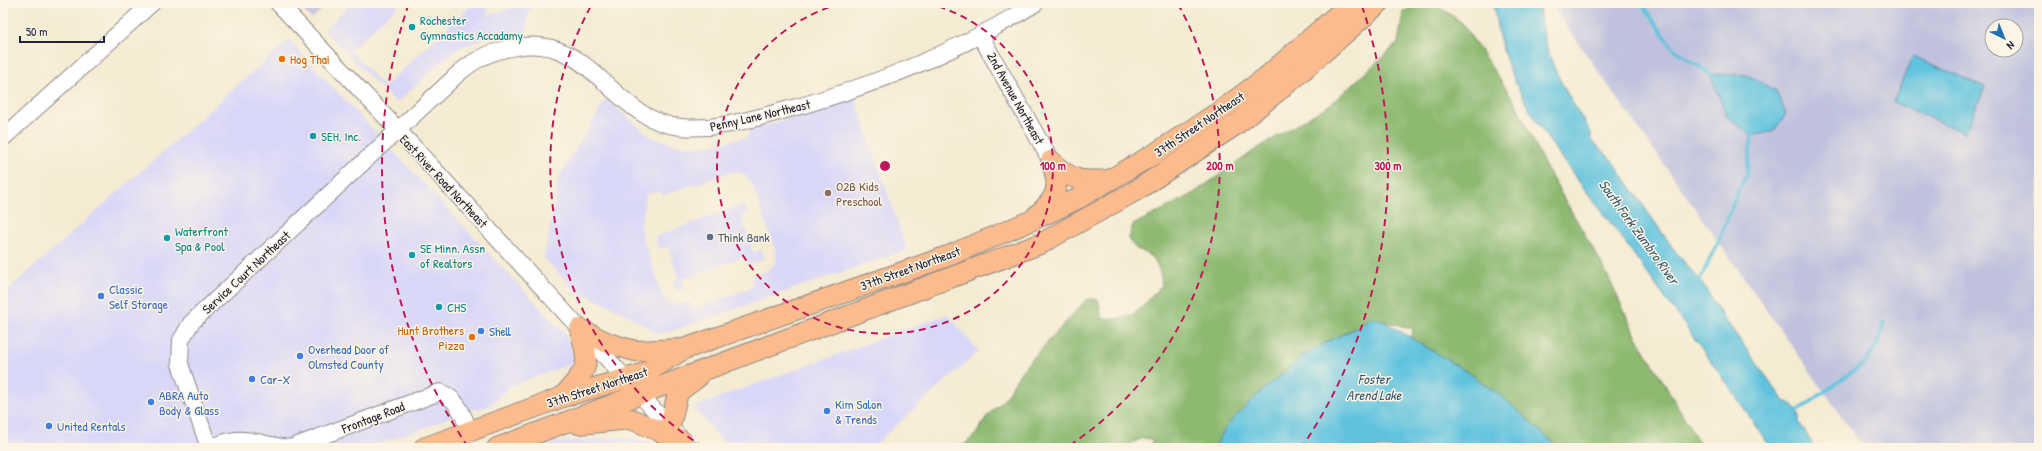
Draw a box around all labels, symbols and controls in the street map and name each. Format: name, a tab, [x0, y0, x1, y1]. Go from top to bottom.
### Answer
place label: Rochester Gymnastics Accadamy	[420, 11, 524, 44]
scale bar	[20, 18, 104, 44]
north arrow	[1984, 18, 2024, 58]
marker: Rochester Gymnastics Accadamy	[407, 22, 417, 32]
text: 50 m	[26, 23, 47, 40]
text: N	[2004, 38, 2018, 53]
street label: 2nd Avenue Northeast	[983, 49, 1049, 148]
place label: Hog Thai	[290, 50, 330, 68]
marker: Hog Thai	[277, 54, 287, 64]
street label: 37th Street Northeast	[1150, 87, 1248, 161]
street label: Penny Lane Northeast	[708, 95, 812, 135]
place label: SEH, Inc.	[321, 127, 361, 145]
street label: East River Road Northeast	[396, 130, 492, 232]
marker: SEH, Inc.	[308, 131, 318, 141]
text: 100 m	[1040, 157, 1066, 174]
text: 200 m	[1206, 157, 1234, 174]
text: 300 m	[1374, 157, 1402, 174]
centre of rings	[878, 159, 892, 173]
water label: South Fork Zumbro River	[1595, 175, 1685, 289]
place label: O2B Kids Preschool	[836, 177, 882, 210]
marker: O2B Kids Preschool	[823, 188, 833, 198]
place label: Waterfront Spa & Pool	[175, 222, 229, 255]
street label: Service Court Northeast	[198, 226, 294, 318]
place label: Think Bank	[718, 228, 770, 246]
marker: Think Bank	[705, 232, 715, 242]
marker: Waterfront Spa & Pool	[162, 233, 172, 243]
place label: SE Minn. Assn of Realtors	[420, 239, 485, 272]
street label: 37th Street Northeast	[857, 241, 963, 294]
marker: SE Minn. Assn of Realtors	[407, 250, 417, 260]
place label: Classic Self Storage	[109, 280, 168, 313]
marker: Classic Self Storage	[96, 291, 106, 301]
place label: CHS	[447, 298, 466, 316]
marker: CHS	[434, 302, 444, 312]
place label: Hunt Brothers Pizza	[397, 321, 464, 354]
place label: Shell	[489, 322, 512, 340]
marker: Shell	[476, 326, 486, 336]
marker: Hunt Brothers Pizza	[467, 332, 477, 342]
place label: Overhead Door of Olmsted County	[308, 340, 389, 373]
marker: Overhead Door of Olmsted County	[295, 351, 305, 361]
street label: 37th Street Northeast	[544, 362, 650, 412]
water label: Foster Arend Lake	[1347, 369, 1403, 404]
place label: Car-X	[260, 370, 290, 388]
marker: Car-X	[247, 374, 257, 384]
place label: ABRA Auto Body & Glass	[159, 386, 219, 419]
place label: Kim Salon & Trends	[835, 395, 882, 428]
marker: ABRA Auto Body & Glass	[146, 397, 156, 407]
street label: Frontage Road	[338, 397, 407, 438]
marker: Kim Salon & Trends	[822, 406, 832, 416]
place label: United Rentals	[57, 417, 126, 435]
marker: United Rentals	[44, 421, 54, 431]

